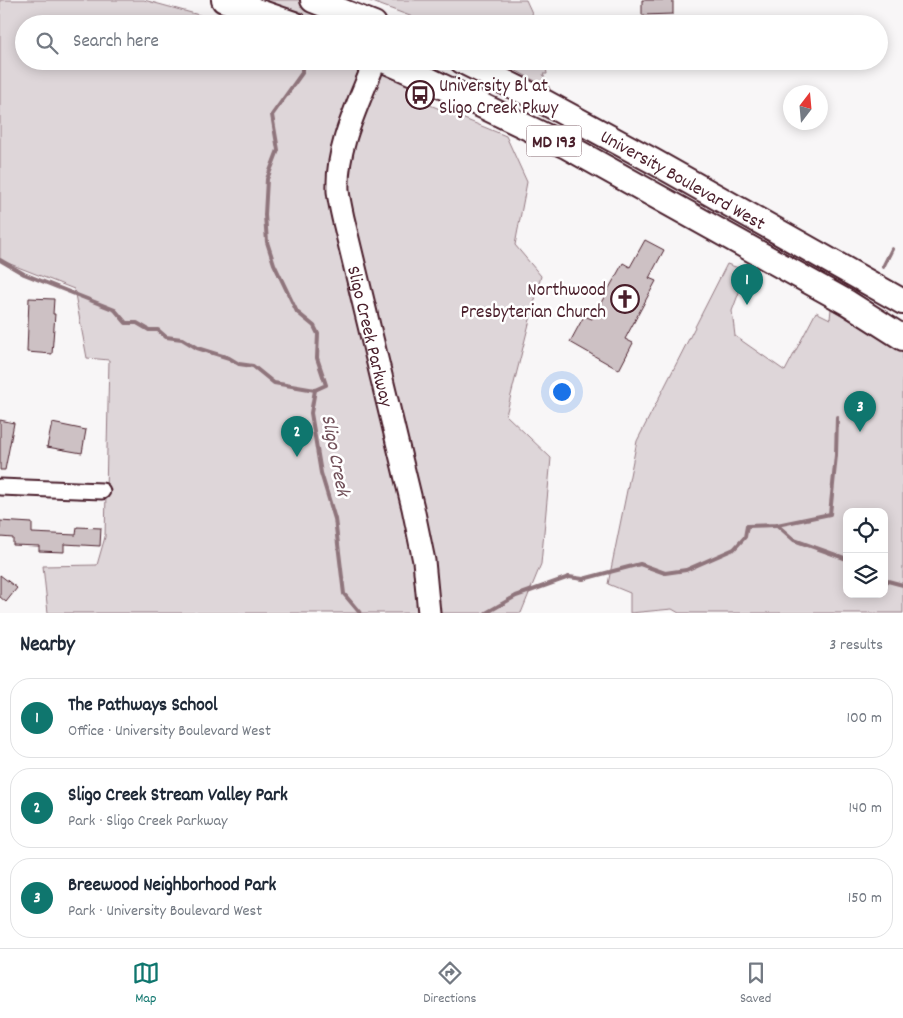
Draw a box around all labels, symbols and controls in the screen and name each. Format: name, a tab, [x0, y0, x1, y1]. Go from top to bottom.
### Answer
search box	[15, 15, 888, 70]
icon: search	[33, 29, 61, 57]
text: Search here	[73, 29, 159, 56]
place label: University Bl at Sligo Creek Pkwy	[439, 74, 558, 123]
bus stop icon: University Bl at Sligo Creek Pkwy	[405, 80, 435, 110]
north arrow	[783, 85, 828, 130]
road number: MD 193	[526, 125, 582, 156]
street label: University Boulevard West	[594, 125, 769, 239]
street label: Sligo Creek Parkway	[338, 263, 398, 410]
pin: 1	[731, 264, 763, 305]
place label: Northwood Presbyterian Church	[460, 278, 606, 327]
church icon: Northwood Presbyterian Church	[610, 284, 640, 314]
your location	[549, 379, 575, 405]
pin: 3	[844, 391, 876, 432]
water label: Sligo Creek	[312, 412, 356, 501]
pin: 2	[281, 416, 313, 457]
map controls	[843, 508, 888, 598]
button: locate	[843, 508, 888, 553]
button: layers	[843, 553, 888, 598]
text: Nearby	[20, 631, 75, 661]
text: 3 results	[829, 634, 883, 657]
text: The Pathways School	[68, 693, 218, 720]
text: 1	[35, 707, 39, 730]
text: 100 m	[846, 707, 882, 730]
text: Office · University Boulevard West	[68, 720, 271, 743]
text: Sligo Creek Stream Valley Park	[68, 783, 288, 810]
text: 2	[34, 797, 41, 820]
text: 140 m	[848, 797, 882, 820]
text: Park · Sligo Creek Parkway	[68, 810, 228, 833]
text: Breewood Neighborhood Park	[68, 873, 276, 900]
text: 3	[33, 887, 41, 910]
text: 150 m	[848, 887, 882, 910]
text: Park · University Boulevard West	[68, 900, 262, 923]
tab: Map	[132, 959, 160, 1009]
tab: Directions	[423, 959, 476, 1009]
tab: Saved	[740, 959, 771, 1009]

